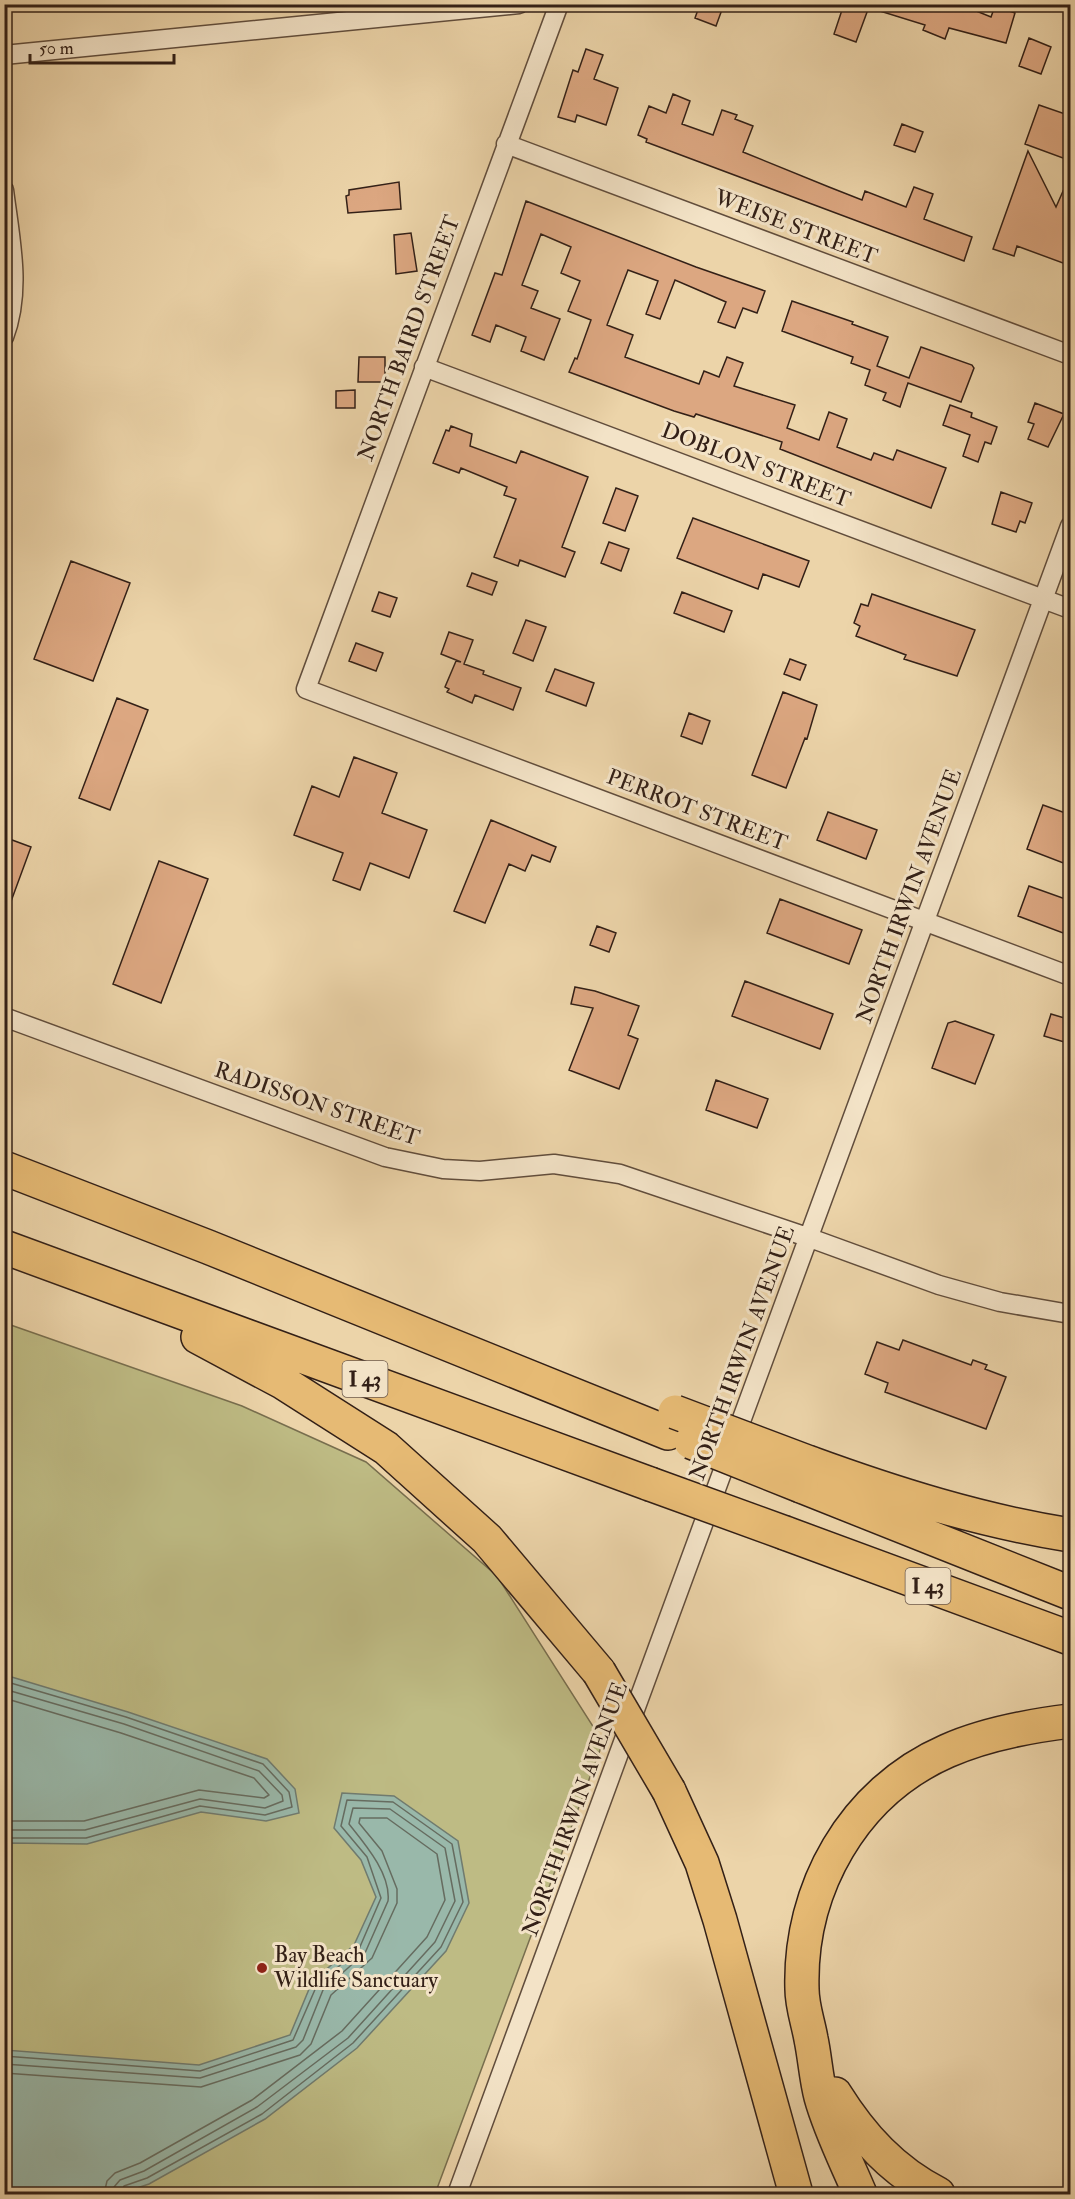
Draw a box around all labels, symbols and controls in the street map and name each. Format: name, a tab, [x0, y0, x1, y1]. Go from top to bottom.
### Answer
scale bar	[30, 27, 174, 65]
text: 50 m	[39, 37, 74, 60]
street label: WEISE STREET	[710, 183, 882, 271]
street label: NORTH BAIRD STREET	[352, 211, 467, 465]
street label: DOBLON STREET	[658, 416, 855, 514]
street label: PERROT STREET	[603, 763, 792, 858]
street label: NORTH IRWIN AVENUE	[850, 765, 968, 1027]
street label: RADISSON STREET	[211, 1056, 424, 1152]
street label: NORTH IRWIN AVENUE	[683, 1222, 801, 1484]
road number: I 43	[342, 1361, 388, 1397]
road number: I 43	[906, 1568, 950, 1604]
street label: NORTH IRWIN AVENUE	[516, 1678, 634, 1940]
place label: Bay Beach Wildlife Sanctuary	[273, 1941, 438, 1994]
marker: Bay Beach Wildlife Sanctuary	[255, 1961, 269, 1975]

